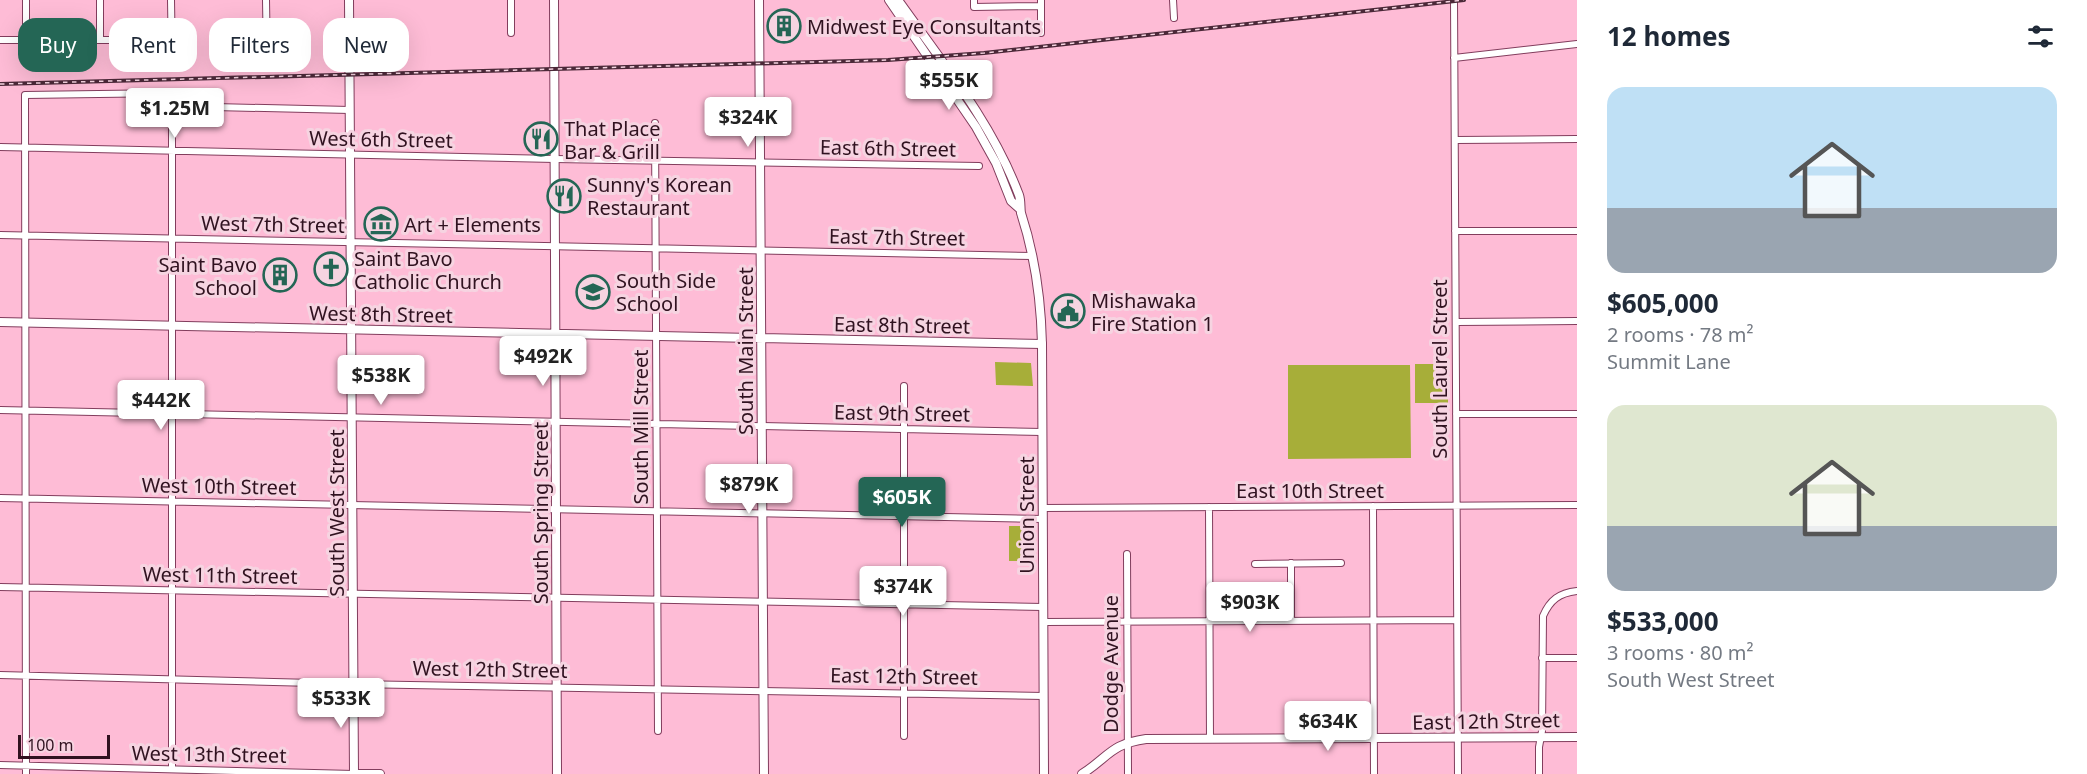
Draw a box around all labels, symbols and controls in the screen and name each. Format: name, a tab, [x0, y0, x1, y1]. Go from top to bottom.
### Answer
building icon: Midwest Eye Consultants	[766, 8, 802, 44]
place label: Midwest Eye Consultants	[807, 13, 1041, 40]
chip: Buy	[18, 18, 97, 72]
chip: Rent	[109, 18, 197, 72]
chip: Filters	[209, 18, 311, 72]
chip: New	[323, 18, 409, 72]
text: 12 homes	[1607, 18, 1731, 54]
icon: filters	[2024, 20, 2057, 53]
pin: $555K	[907, 60, 991, 111]
text: $555K	[919, 66, 979, 93]
pin: $1.25M	[126, 88, 224, 139]
text: $1.25M	[140, 94, 210, 121]
pin: $324K	[706, 97, 790, 148]
text: $324K	[718, 103, 778, 130]
place label: That Place Bar & Grill	[564, 115, 660, 165]
restaurant icon: That Place Bar & Grill	[523, 121, 559, 157]
street label: West 6th Street	[309, 124, 453, 154]
icon: home	[1778, 126, 1886, 234]
street label: East 6th Street	[820, 133, 956, 163]
place label: Sunny's Korean Restaurant	[587, 171, 732, 221]
restaurant icon: Sunny's Korean Restaurant	[546, 178, 582, 214]
museum icon: Art + Elements	[363, 206, 399, 242]
street label: West 7th Street	[201, 209, 345, 239]
place label: Art + Elements	[404, 211, 541, 238]
street label: East 7th Street	[829, 222, 965, 252]
place label: Saint Bavo Catholic Church	[354, 245, 502, 295]
place label: Saint Bavo School	[158, 251, 257, 301]
church icon: Saint Bavo Catholic Church	[313, 251, 349, 287]
building icon: Saint Bavo School	[262, 257, 298, 293]
place label: South Side School	[616, 267, 716, 317]
street label: South Main Street	[732, 267, 759, 435]
school or university icon: South Side School	[575, 274, 611, 310]
street label: South Laurel Street	[1426, 279, 1453, 459]
text: $605,000	[1607, 285, 1719, 321]
place label: Mishawaka Fire Station 1	[1091, 287, 1214, 337]
public building icon: Mishawaka Fire Station 1	[1050, 293, 1086, 329]
street label: West 8th Street	[309, 299, 453, 329]
street label: East 8th Street	[834, 310, 970, 340]
text: 2 rooms · 78 m²	[1607, 321, 1754, 348]
pin: $492K	[501, 336, 585, 387]
text: $492K	[513, 342, 573, 369]
text: Summit Lane	[1607, 348, 1731, 375]
street label: South Mill Street	[627, 350, 654, 504]
pin: $538K	[339, 355, 423, 406]
text: $538K	[351, 361, 411, 388]
pin: $442K	[119, 380, 203, 431]
text: $442K	[131, 386, 191, 413]
street label: East 9th Street	[834, 398, 970, 428]
street label: South Spring Street	[527, 422, 554, 604]
street label: South West Street	[323, 429, 350, 597]
icon: home	[1778, 444, 1886, 552]
street label: Union Street	[1013, 456, 1040, 574]
pin: $879K	[707, 464, 791, 515]
text: $879K	[719, 470, 779, 497]
street label: West 10th Street	[141, 471, 297, 501]
pin: $605K	[860, 477, 944, 528]
street label: East 10th Street	[1236, 477, 1384, 504]
text: $605K	[872, 483, 932, 510]
street label: West 11th Street	[142, 560, 298, 590]
pin: $374K	[861, 566, 945, 617]
text: $374K	[873, 572, 933, 599]
pin: $903K	[1208, 582, 1292, 633]
text: $903K	[1220, 588, 1280, 615]
street label: Dodge Avenue	[1097, 595, 1124, 733]
text: $533,000	[1607, 603, 1719, 639]
text: 3 rooms · 80 m²	[1607, 639, 1754, 666]
street label: West 12th Street	[412, 654, 568, 684]
street label: East 12th Street	[830, 661, 978, 691]
text: South West Street	[1607, 666, 1775, 693]
pin: $533K	[299, 678, 383, 729]
text: $533K	[311, 684, 371, 711]
pin: $634K	[1286, 701, 1370, 752]
street label: East 12th Street	[1412, 706, 1560, 736]
text: $634K	[1298, 707, 1358, 734]
scale bar	[18, 732, 110, 760]
text: 100 m	[27, 734, 74, 756]
street label: West 13th Street	[131, 739, 287, 769]

